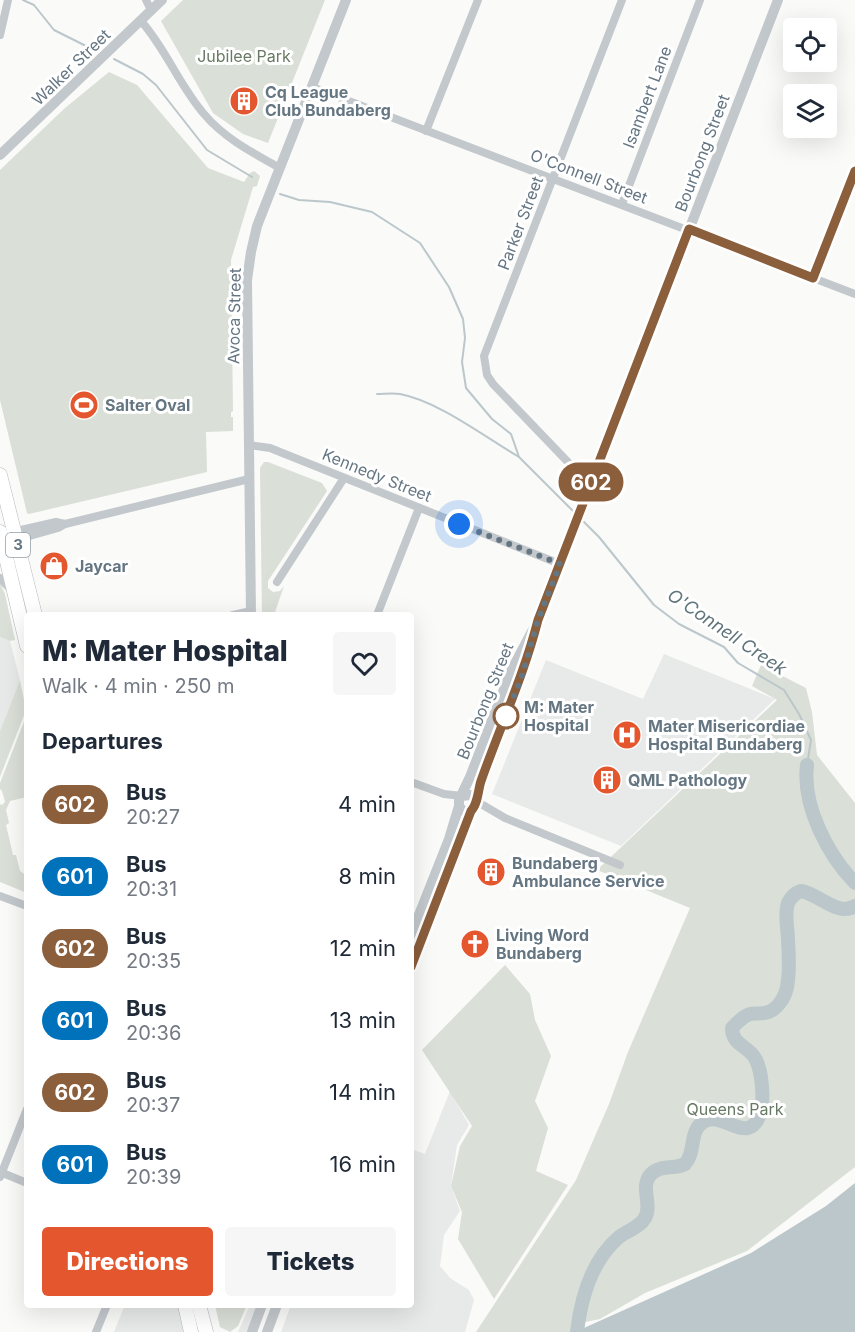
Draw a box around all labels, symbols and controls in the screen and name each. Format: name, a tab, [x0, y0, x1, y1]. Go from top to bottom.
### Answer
map controls	[783, 18, 837, 138]
button: locate	[783, 18, 837, 72]
street label: Walker Street	[28, 25, 114, 109]
street label: Isambert Lane	[618, 43, 676, 151]
park label: Jubilee Park	[197, 46, 291, 66]
place label: Cq League Club Bundaberg	[265, 82, 391, 120]
button: layers	[783, 84, 837, 138]
building icon: Cq League Club Bundaberg	[228, 85, 260, 117]
street label: Bourbong Street	[670, 91, 734, 215]
street label: O'Connell Street	[528, 144, 650, 208]
street label: Parker Street	[493, 173, 547, 273]
street label: Avoca Street	[223, 268, 245, 364]
sports icon: Salter Oval	[68, 389, 100, 421]
place label: Salter Oval	[105, 395, 190, 415]
street label: Kennedy Street	[319, 444, 435, 506]
line badge: 602	[556, 462, 626, 502]
text: 602	[570, 470, 612, 495]
your location	[444, 509, 474, 539]
road number: 3	[6, 533, 30, 557]
shop icon: Jaycar	[38, 550, 70, 582]
place label: Jaycar	[75, 556, 129, 576]
water label: O'Connell Creek	[664, 584, 792, 680]
button: heart	[333, 632, 396, 695]
text: M: Mater Hospital	[42, 634, 288, 668]
street label: Bourbong Street	[452, 640, 518, 762]
text: Walk · 4 min · 250 m	[42, 674, 235, 698]
place label: M: Mater Hospital	[524, 697, 594, 735]
marker: M: Mater Hospital	[493, 703, 519, 729]
place label: Mater Misericordiae Hospital Bundaberg	[648, 716, 805, 754]
hospital icon: Mater Misericordiae Hospital Bundaberg	[611, 719, 643, 751]
text: Departures	[42, 728, 163, 754]
building icon: QML Pathology	[591, 764, 623, 796]
place label: QML Pathology	[628, 770, 748, 790]
text: Bus	[126, 779, 167, 805]
text: 4 min	[338, 791, 396, 817]
text: 602	[54, 792, 96, 817]
text: 20:27	[126, 805, 180, 829]
text: Bus	[126, 851, 167, 877]
place label: Bundaberg Ambulance Service	[512, 853, 665, 891]
building icon: Bundaberg Ambulance Service	[475, 856, 507, 888]
text: 8 min	[339, 863, 396, 889]
text: 601	[57, 864, 93, 889]
text: 20:31	[126, 877, 177, 901]
text: Bus	[126, 923, 167, 949]
place label: Living Word Bundaberg	[496, 925, 589, 963]
church icon: Living Word Bundaberg	[459, 928, 491, 960]
text: 12 min	[330, 935, 396, 961]
text: 602	[54, 936, 96, 961]
text: 20:35	[126, 949, 181, 973]
text: Bus	[126, 995, 167, 1021]
text: 13 min	[330, 1007, 396, 1033]
text: 601	[57, 1008, 93, 1033]
text: 20:36	[126, 1021, 181, 1045]
text: Bus	[126, 1067, 167, 1093]
text: 14 min	[329, 1079, 396, 1105]
text: 602	[54, 1080, 96, 1105]
text: 20:37	[126, 1093, 180, 1117]
park label: Queens Park	[686, 1099, 784, 1119]
text: Bus	[126, 1139, 167, 1165]
text: 16 min	[330, 1151, 396, 1177]
text: 601	[57, 1152, 93, 1177]
text: 20:39	[126, 1165, 181, 1189]
button: Directions	[42, 1227, 213, 1296]
button: Tickets	[225, 1227, 396, 1296]

